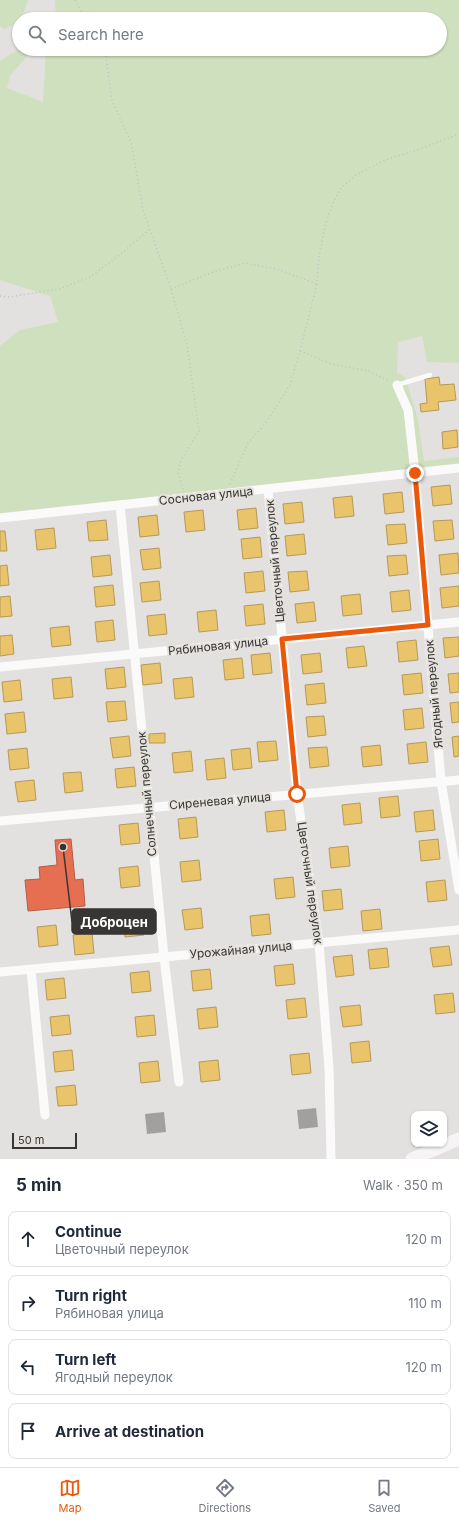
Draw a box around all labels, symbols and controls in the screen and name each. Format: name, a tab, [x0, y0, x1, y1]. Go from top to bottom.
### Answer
search box	[12, 12, 447, 56]
icon: search	[26, 23, 48, 45]
text: Search here	[58, 25, 144, 44]
route end	[406, 464, 424, 482]
street label: Сосновая улица	[158, 483, 254, 508]
street label: Цветочный переулок	[262, 498, 287, 623]
street label: Рябиновая улица	[167, 633, 269, 658]
street label: Ягодный переулок	[421, 639, 446, 749]
street label: Солнечный переулок	[134, 730, 159, 857]
route start	[288, 785, 306, 803]
street label: Сиреневая улица	[169, 789, 271, 812]
street label: Цветочный переулок	[294, 821, 327, 946]
callout: Доброцен	[72, 909, 156, 934]
text: Доброцен	[80, 914, 148, 930]
street label: Урожайная улица	[189, 938, 293, 961]
map controls	[411, 1111, 447, 1147]
button: layers	[411, 1111, 447, 1147]
scale bar	[12, 1131, 77, 1150]
text: 50 m	[18, 1133, 44, 1147]
text: 5 min	[16, 1175, 62, 1195]
text: Walk · 350 m	[363, 1177, 443, 1193]
text: Continue	[55, 1222, 122, 1241]
icon: ahead	[17, 1228, 39, 1250]
text: 120 m	[406, 1231, 442, 1247]
text: Цветочный переулок	[55, 1241, 189, 1257]
text: Turn right	[55, 1286, 127, 1305]
icon: right	[17, 1292, 39, 1314]
text: 110 m	[408, 1295, 442, 1311]
text: Рябиновая улица	[55, 1305, 164, 1321]
text: Turn left	[55, 1350, 116, 1369]
icon: left	[17, 1356, 39, 1378]
text: 120 m	[406, 1359, 442, 1375]
text: Ягодный переулок	[55, 1369, 173, 1385]
icon: arrive	[17, 1420, 39, 1442]
text: Arrive at destination	[55, 1422, 204, 1441]
tab: Map	[59, 1477, 81, 1515]
tab: Directions	[199, 1477, 251, 1515]
tab: Saved	[368, 1477, 400, 1515]

